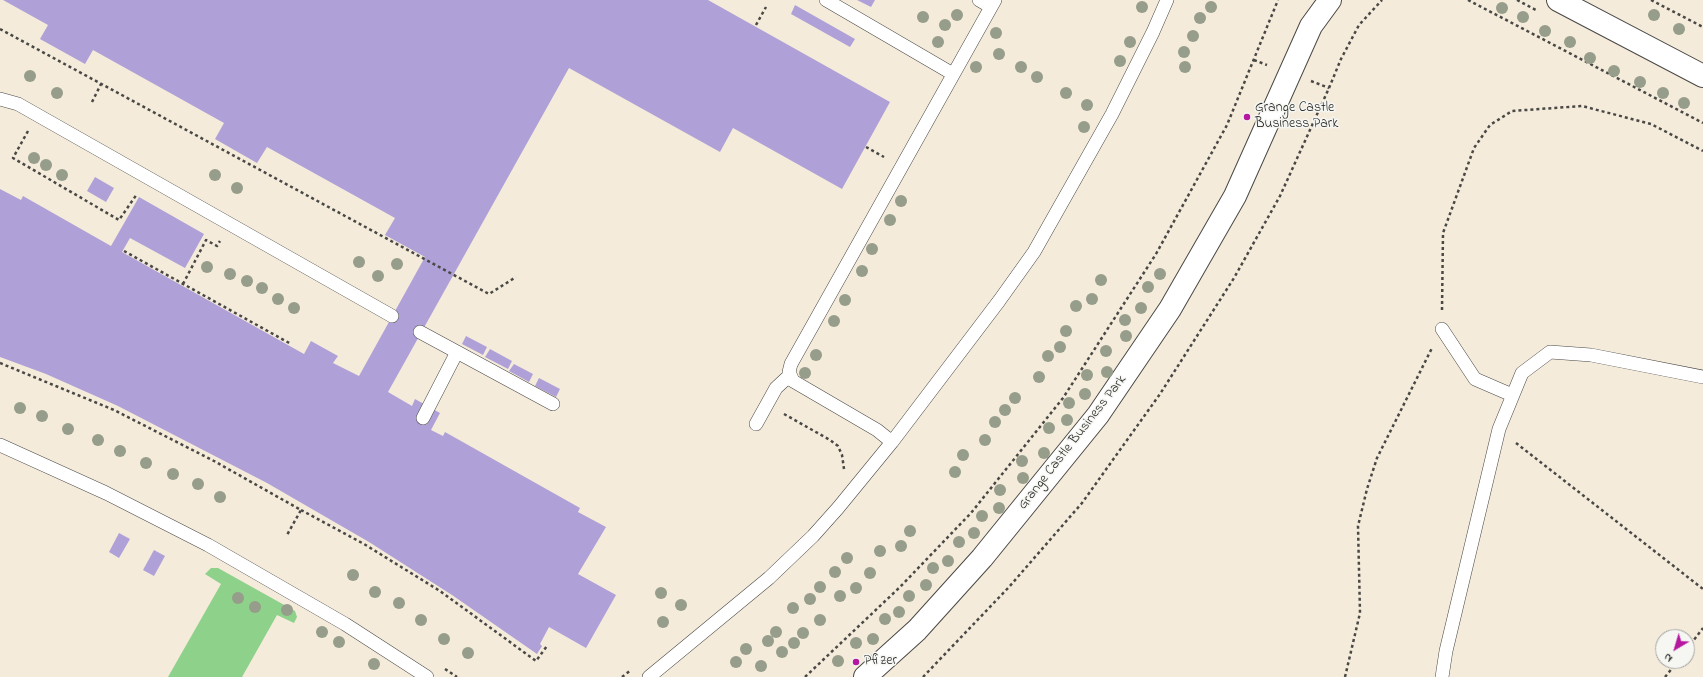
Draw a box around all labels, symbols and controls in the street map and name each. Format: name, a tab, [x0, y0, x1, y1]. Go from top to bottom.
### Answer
place label: Grange Castle Business Park	[1255, 101, 1338, 134]
marker: Grange Castle Business Park	[1242, 112, 1252, 122]
street label: Grange Castle Business Park	[1015, 372, 1131, 514]
north arrow	[1655, 629, 1695, 669]
text: N	[1660, 649, 1676, 666]
place label: Pfizer	[864, 654, 897, 670]
marker: Pfizer	[851, 657, 861, 667]

